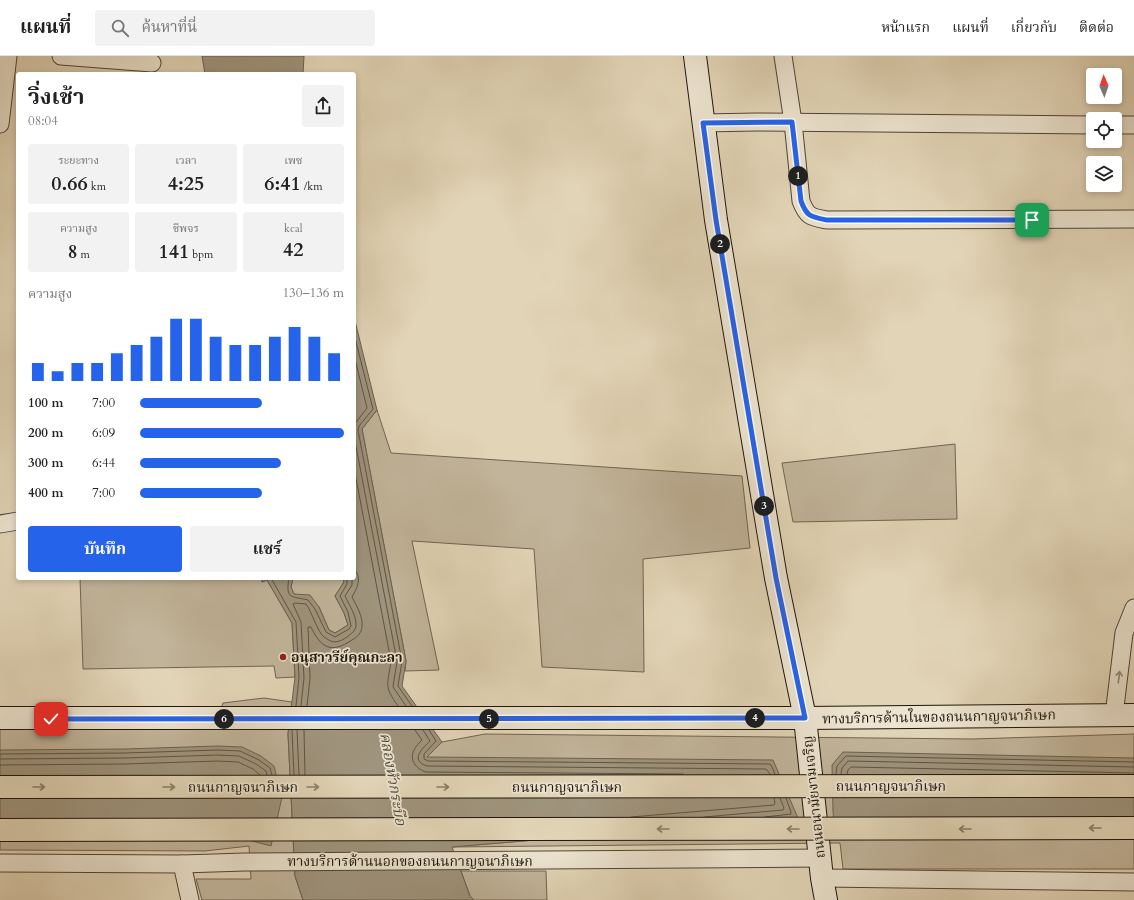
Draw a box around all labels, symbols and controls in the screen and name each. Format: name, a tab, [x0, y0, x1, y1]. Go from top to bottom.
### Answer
search box	[95, 10, 375, 46]
text: แผนที่	[20, 14, 71, 40]
icon: search	[109, 17, 131, 39]
text: ค้นหาที่นี่	[141, 17, 197, 37]
text: หน้าแรก	[881, 18, 930, 37]
text: แผนที่	[952, 18, 989, 37]
text: เกี่ยวกับ	[1011, 18, 1057, 37]
text: ติดต่อ	[1079, 18, 1114, 37]
north arrow	[1086, 68, 1122, 104]
map controls	[1086, 68, 1122, 192]
text: วิ่งเช้า	[28, 82, 84, 112]
button: share	[302, 85, 344, 127]
text: 08:04	[28, 112, 58, 130]
button: locate	[1086, 112, 1122, 148]
text: ระยะทาง	[58, 153, 99, 168]
text: เวลา	[175, 153, 197, 168]
text: เพซ	[284, 153, 303, 168]
button: layers	[1086, 156, 1122, 192]
pin: 1	[788, 166, 808, 186]
text: 1	[795, 168, 801, 183]
text: 0.66	[51, 170, 88, 197]
text: 4:25	[168, 170, 204, 197]
text: 6:41	[264, 170, 301, 197]
text: km	[88, 179, 106, 194]
text: /km	[301, 179, 322, 194]
pin	[1015, 203, 1049, 237]
icon: arrive	[1021, 209, 1043, 231]
text: ความสูง	[60, 221, 97, 236]
text: ชีพจร	[173, 221, 199, 236]
text: kcal	[284, 221, 303, 236]
pin: 2	[710, 234, 730, 254]
text: 42	[283, 236, 304, 263]
text: 2	[717, 236, 723, 251]
text: 8	[67, 238, 78, 265]
text: 141	[159, 238, 189, 265]
text: m	[78, 247, 90, 262]
text: bpm	[189, 247, 213, 262]
text: 130–136 m	[282, 284, 344, 302]
text: ความสูง	[28, 285, 72, 303]
text: 100 m	[28, 394, 63, 412]
text: 7:00	[92, 394, 115, 412]
text: 200 m	[28, 424, 63, 442]
text: 6:09	[92, 424, 115, 442]
text: 300 m	[28, 454, 63, 472]
text: 6:44	[92, 454, 115, 472]
text: 400 m	[28, 484, 63, 502]
text: 7:00	[92, 484, 115, 502]
pin: 3	[754, 496, 774, 516]
text: 3	[761, 498, 767, 513]
button: บันทึก	[28, 526, 182, 572]
button: แชร์	[190, 526, 344, 572]
place label: อนุสาวรีย์คุณกะลา	[291, 648, 403, 667]
marker: อนุสาวรีย์คุณกะลา	[278, 652, 288, 662]
one-way arrow	[1115, 670, 1123, 683]
pin	[34, 702, 68, 736]
street label: ทางบริการด้านในของถนนกาญจนาภิเษก	[822, 704, 1056, 729]
icon: check	[40, 708, 62, 730]
pin: 4	[745, 708, 765, 728]
pin: 6	[214, 709, 234, 729]
pin: 5	[479, 709, 499, 729]
text: 4	[752, 710, 758, 725]
text: 6	[221, 711, 227, 726]
text: 5	[486, 711, 492, 726]
water label: คลองหัวกระบือ	[375, 731, 411, 828]
street label: ถนนอนามัยงามเจริญ	[798, 735, 830, 859]
street label: ถนนกาญจนาภิเษก	[836, 777, 946, 796]
street label: ถนนกาญจนาภิเษก	[188, 778, 298, 797]
street label: ถนนกาญจนาภิเษก	[512, 778, 622, 797]
one-way arrow	[32, 783, 45, 791]
one-way arrow	[162, 783, 175, 791]
one-way arrow	[306, 783, 319, 791]
one-way arrow	[436, 783, 449, 791]
one-way arrow	[1089, 824, 1102, 832]
one-way arrow	[657, 825, 670, 833]
one-way arrow	[787, 825, 800, 833]
one-way arrow	[959, 825, 972, 833]
street label: ทางบริการด้านนอกของถนนกาญจนาภิเษก	[287, 852, 533, 871]

